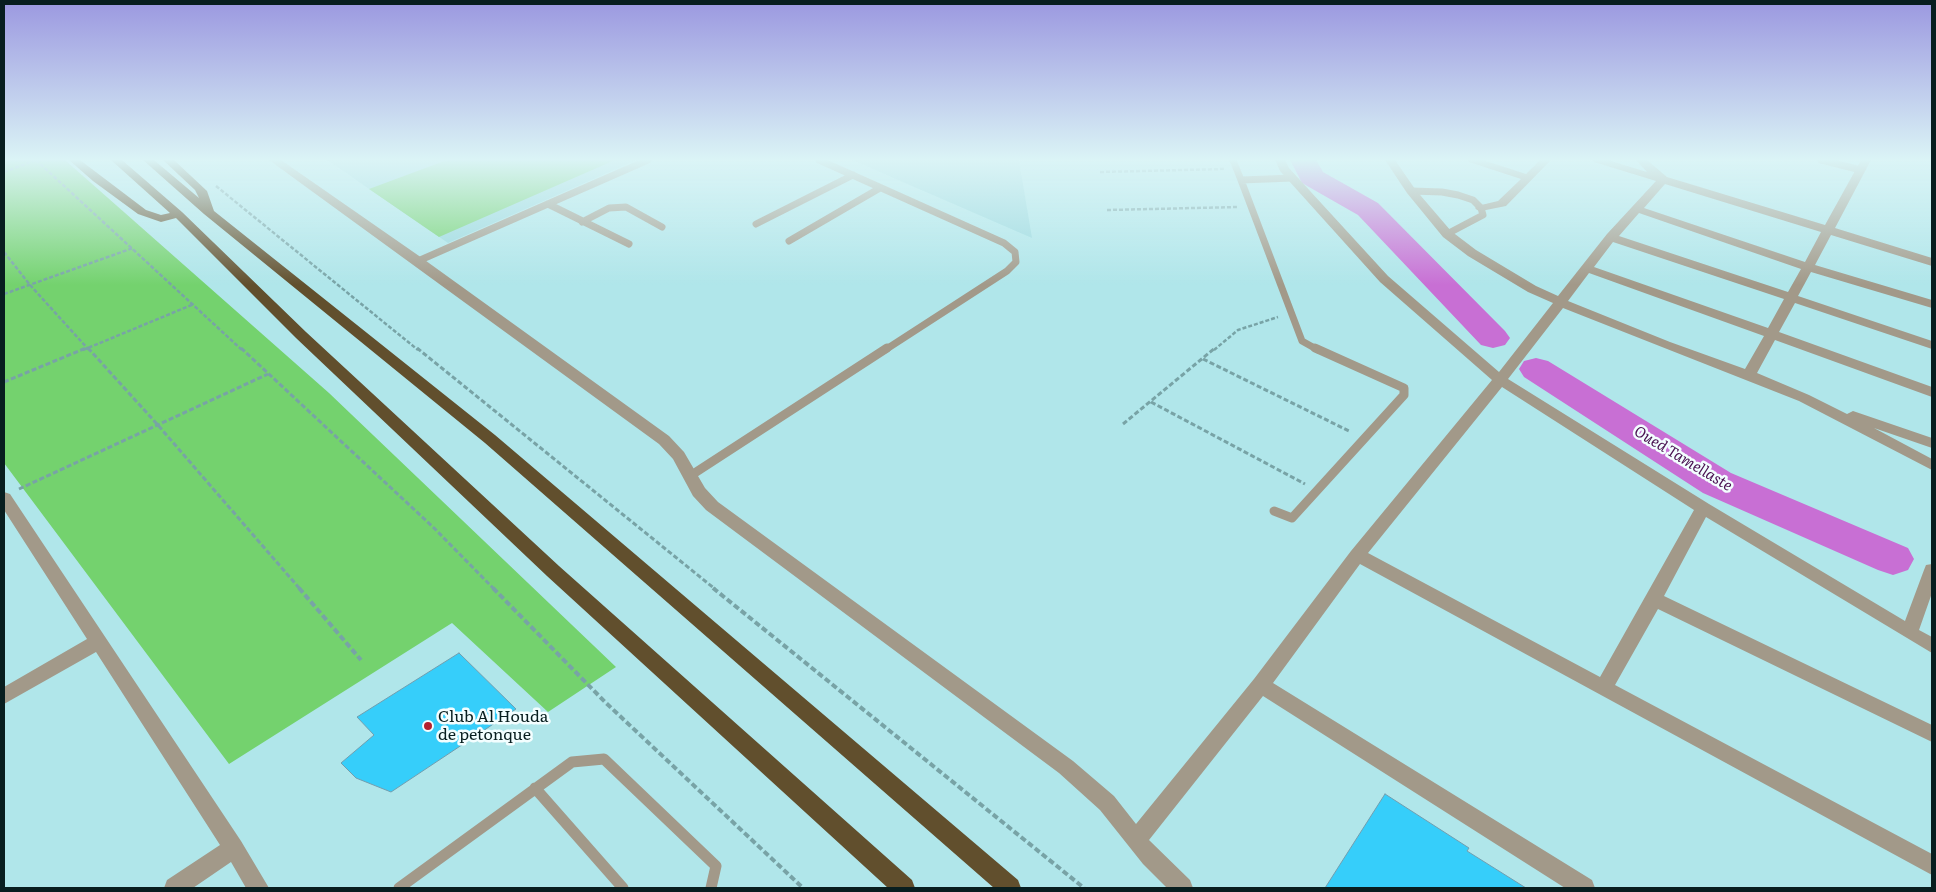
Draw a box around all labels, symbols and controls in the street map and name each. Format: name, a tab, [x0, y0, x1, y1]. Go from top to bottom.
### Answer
water label: Oued Tamellaste	[1631, 423, 1735, 495]
place label: Club Al Houda de petonque	[438, 707, 548, 745]
marker: Club Al Houda de petonque	[422, 720, 434, 732]

